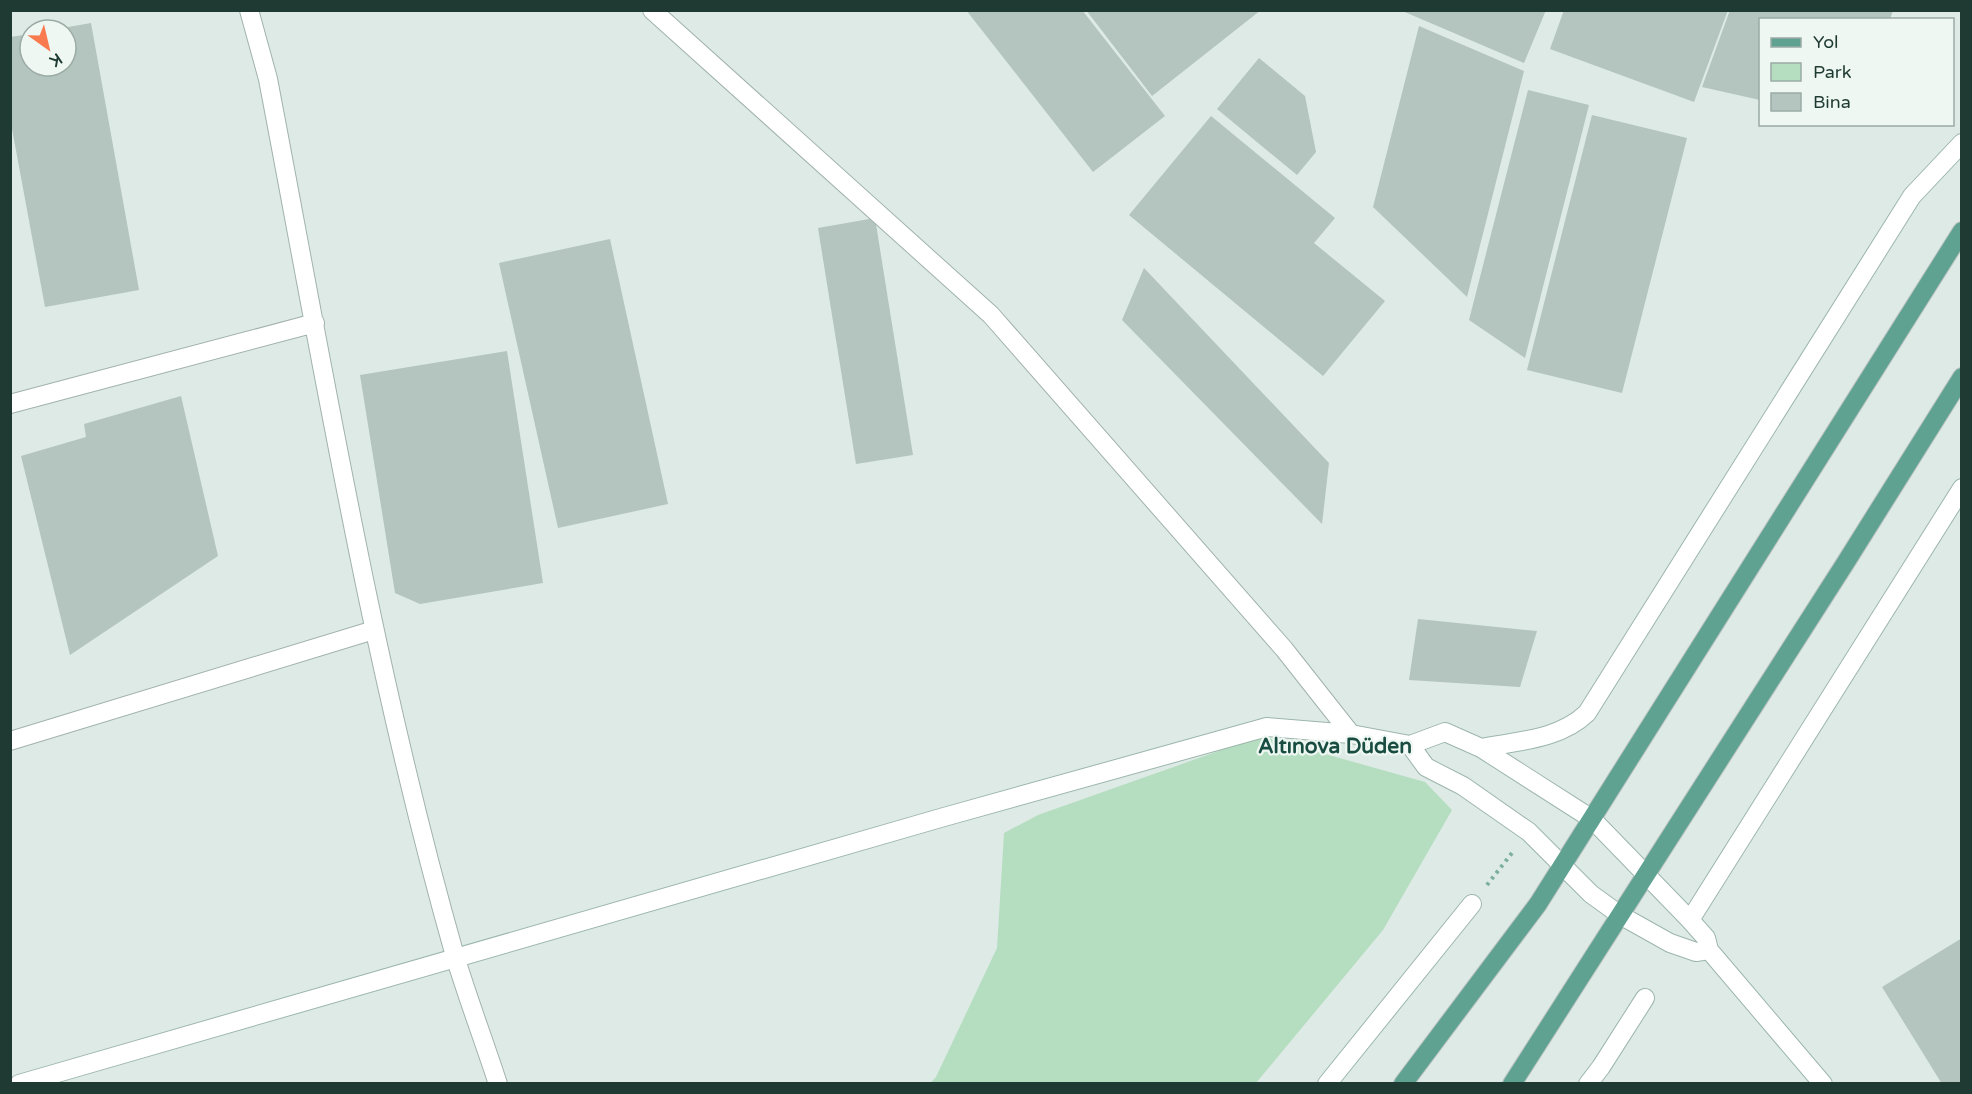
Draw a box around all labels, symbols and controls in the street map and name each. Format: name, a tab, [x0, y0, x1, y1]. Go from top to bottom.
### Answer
north arrow	[18, 18, 78, 78]
legend	[1759, 18, 1954, 126]
text: Yol	[1813, 31, 1839, 53]
text: K	[46, 48, 66, 71]
text: Park	[1813, 61, 1852, 83]
text: Bina	[1813, 91, 1851, 113]
district label: Altınova Düden	[1258, 734, 1412, 759]

